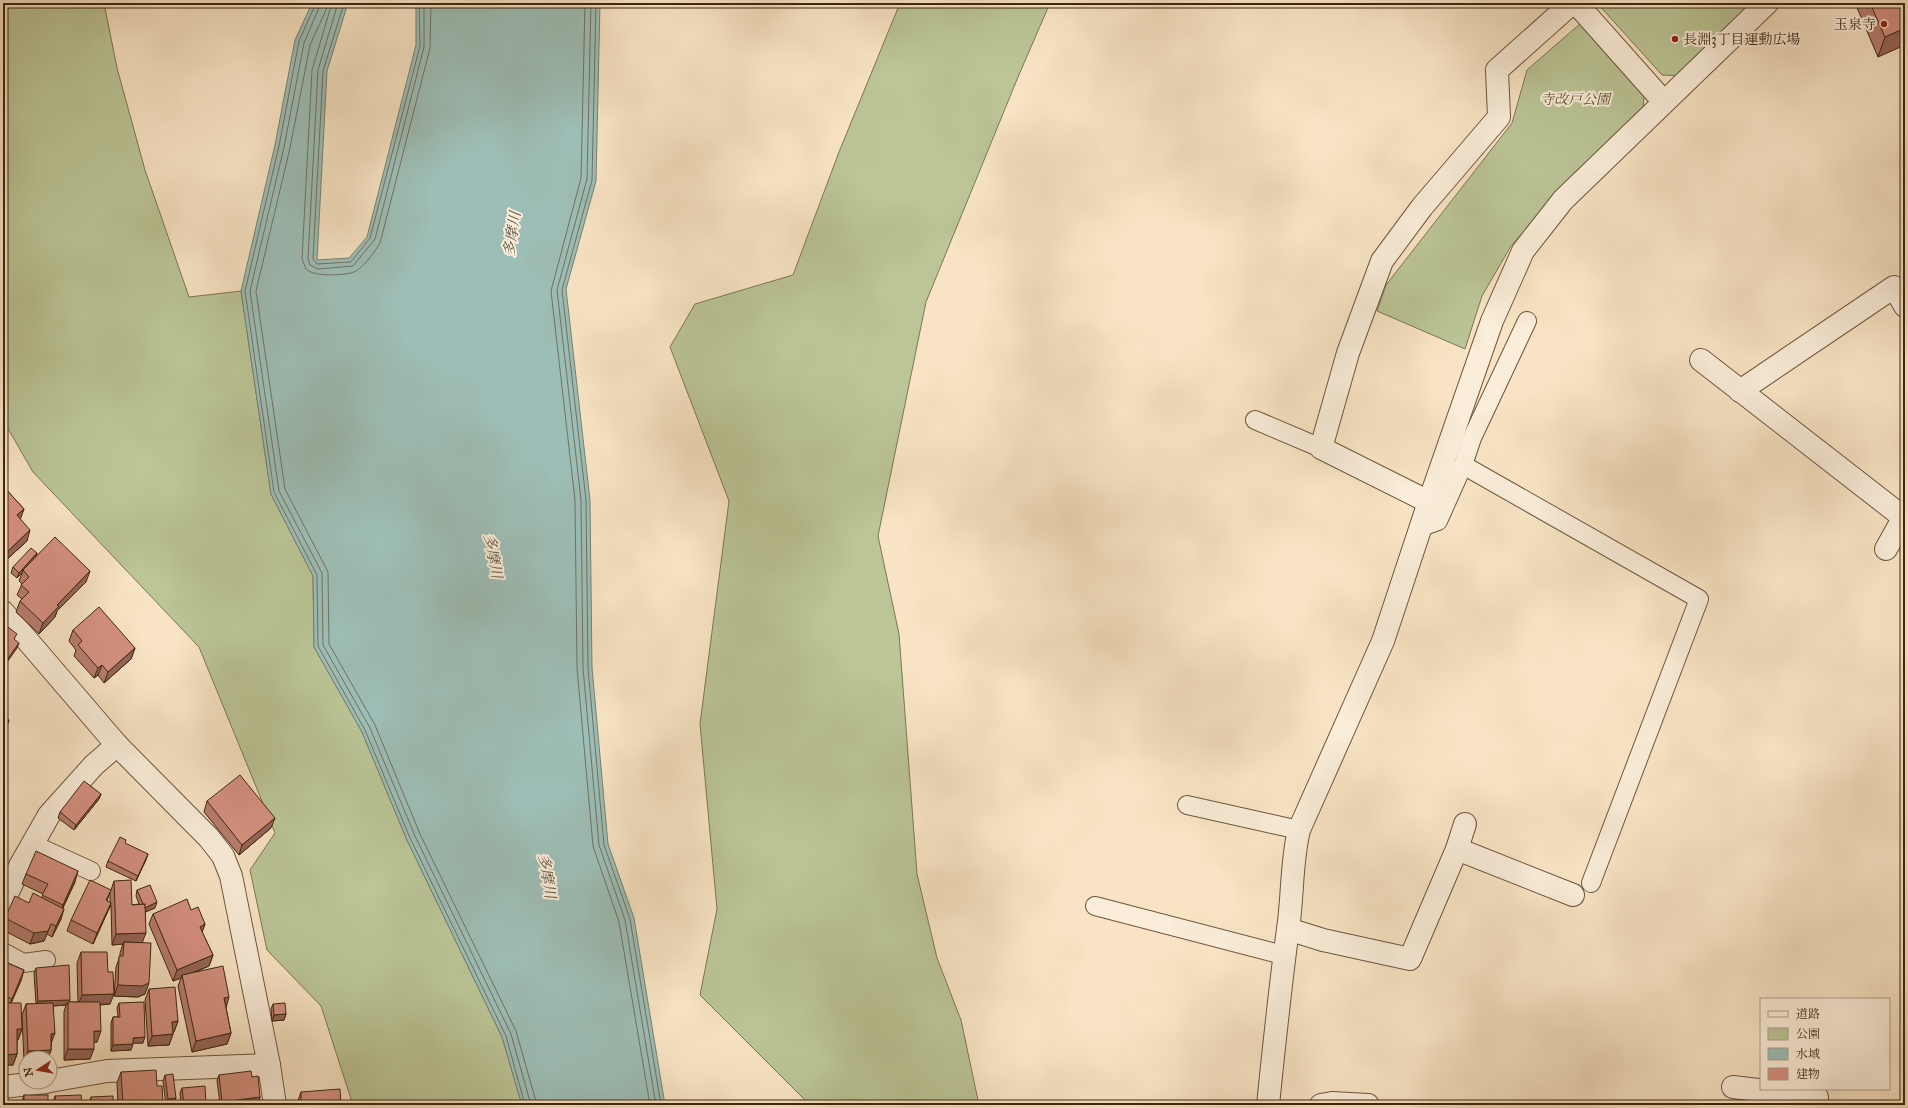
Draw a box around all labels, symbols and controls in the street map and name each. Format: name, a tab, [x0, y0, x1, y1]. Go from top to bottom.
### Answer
place label: 玉泉寺	[1834, 16, 1876, 33]
marker: 玉泉寺	[1879, 19, 1889, 29]
place label: 長淵3丁目運動広場	[1683, 31, 1801, 48]
marker: 長淵3丁目運動広場	[1670, 34, 1680, 44]
park label: 寺改戸公園	[1540, 91, 1612, 108]
water label: 多摩川	[500, 208, 525, 258]
water label: 多摩川	[480, 532, 506, 582]
water label: 多摩川	[535, 852, 560, 902]
legend	[1760, 998, 1890, 1090]
text: 道路	[1796, 1007, 1820, 1021]
text: 公園	[1796, 1027, 1820, 1041]
text: 水域	[1796, 1047, 1820, 1061]
north arrow	[18, 1050, 58, 1090]
text: N	[21, 1065, 36, 1078]
text: 建物	[1796, 1067, 1820, 1081]

